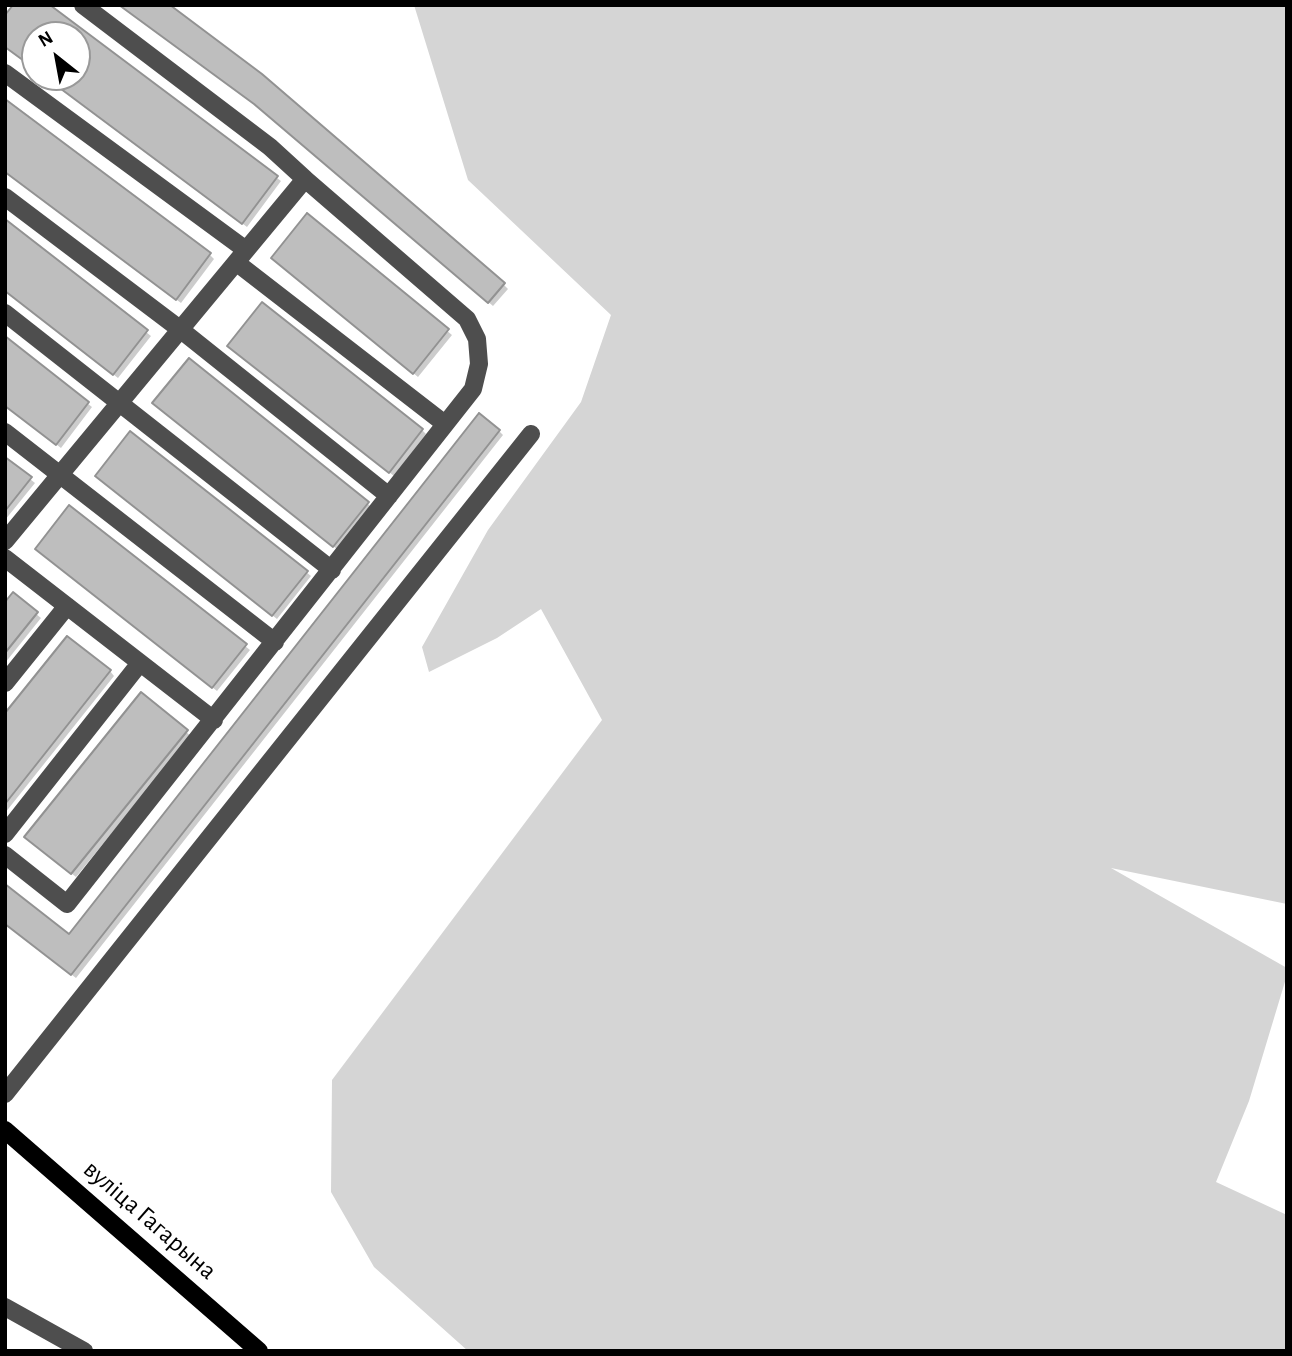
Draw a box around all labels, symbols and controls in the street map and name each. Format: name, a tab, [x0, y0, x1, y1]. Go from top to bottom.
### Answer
north arrow	[21, 21, 91, 91]
text: N	[35, 28, 57, 51]
street label: вуліца Гагарына	[77, 1154, 223, 1286]

